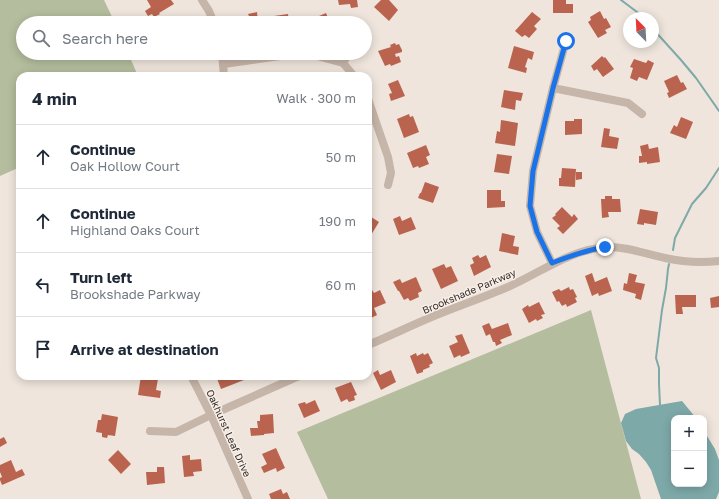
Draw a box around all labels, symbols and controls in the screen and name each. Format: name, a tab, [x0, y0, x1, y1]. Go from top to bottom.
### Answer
north arrow	[623, 12, 659, 48]
search box	[16, 16, 372, 60]
icon: search	[30, 27, 52, 49]
text: Search here	[62, 29, 148, 47]
route start	[557, 32, 575, 50]
text: 4 min	[32, 88, 77, 109]
text: Walk · 300 m	[276, 90, 356, 106]
text: Continue	[70, 140, 136, 158]
icon: ahead	[32, 146, 54, 168]
text: 50 m	[326, 149, 356, 165]
text: Oak Hollow Court	[70, 158, 180, 174]
text: Continue	[70, 204, 136, 222]
icon: ahead	[32, 210, 54, 232]
text: 190 m	[319, 213, 356, 229]
text: Highland Oaks Court	[70, 222, 200, 238]
route end	[596, 238, 614, 256]
street label: Brookshade Parkway	[420, 266, 518, 316]
text: Turn left	[70, 268, 132, 286]
icon: left	[32, 274, 54, 296]
text: 60 m	[325, 277, 356, 293]
text: Brookshade Parkway	[70, 286, 201, 302]
icon: arrive	[32, 338, 54, 360]
text: Arrive at destination	[70, 340, 219, 358]
street label: Oakhurst Leaf Drive	[204, 387, 254, 479]
map controls	[671, 415, 707, 487]
button: +	[671, 415, 707, 451]
button: −	[671, 451, 707, 487]

